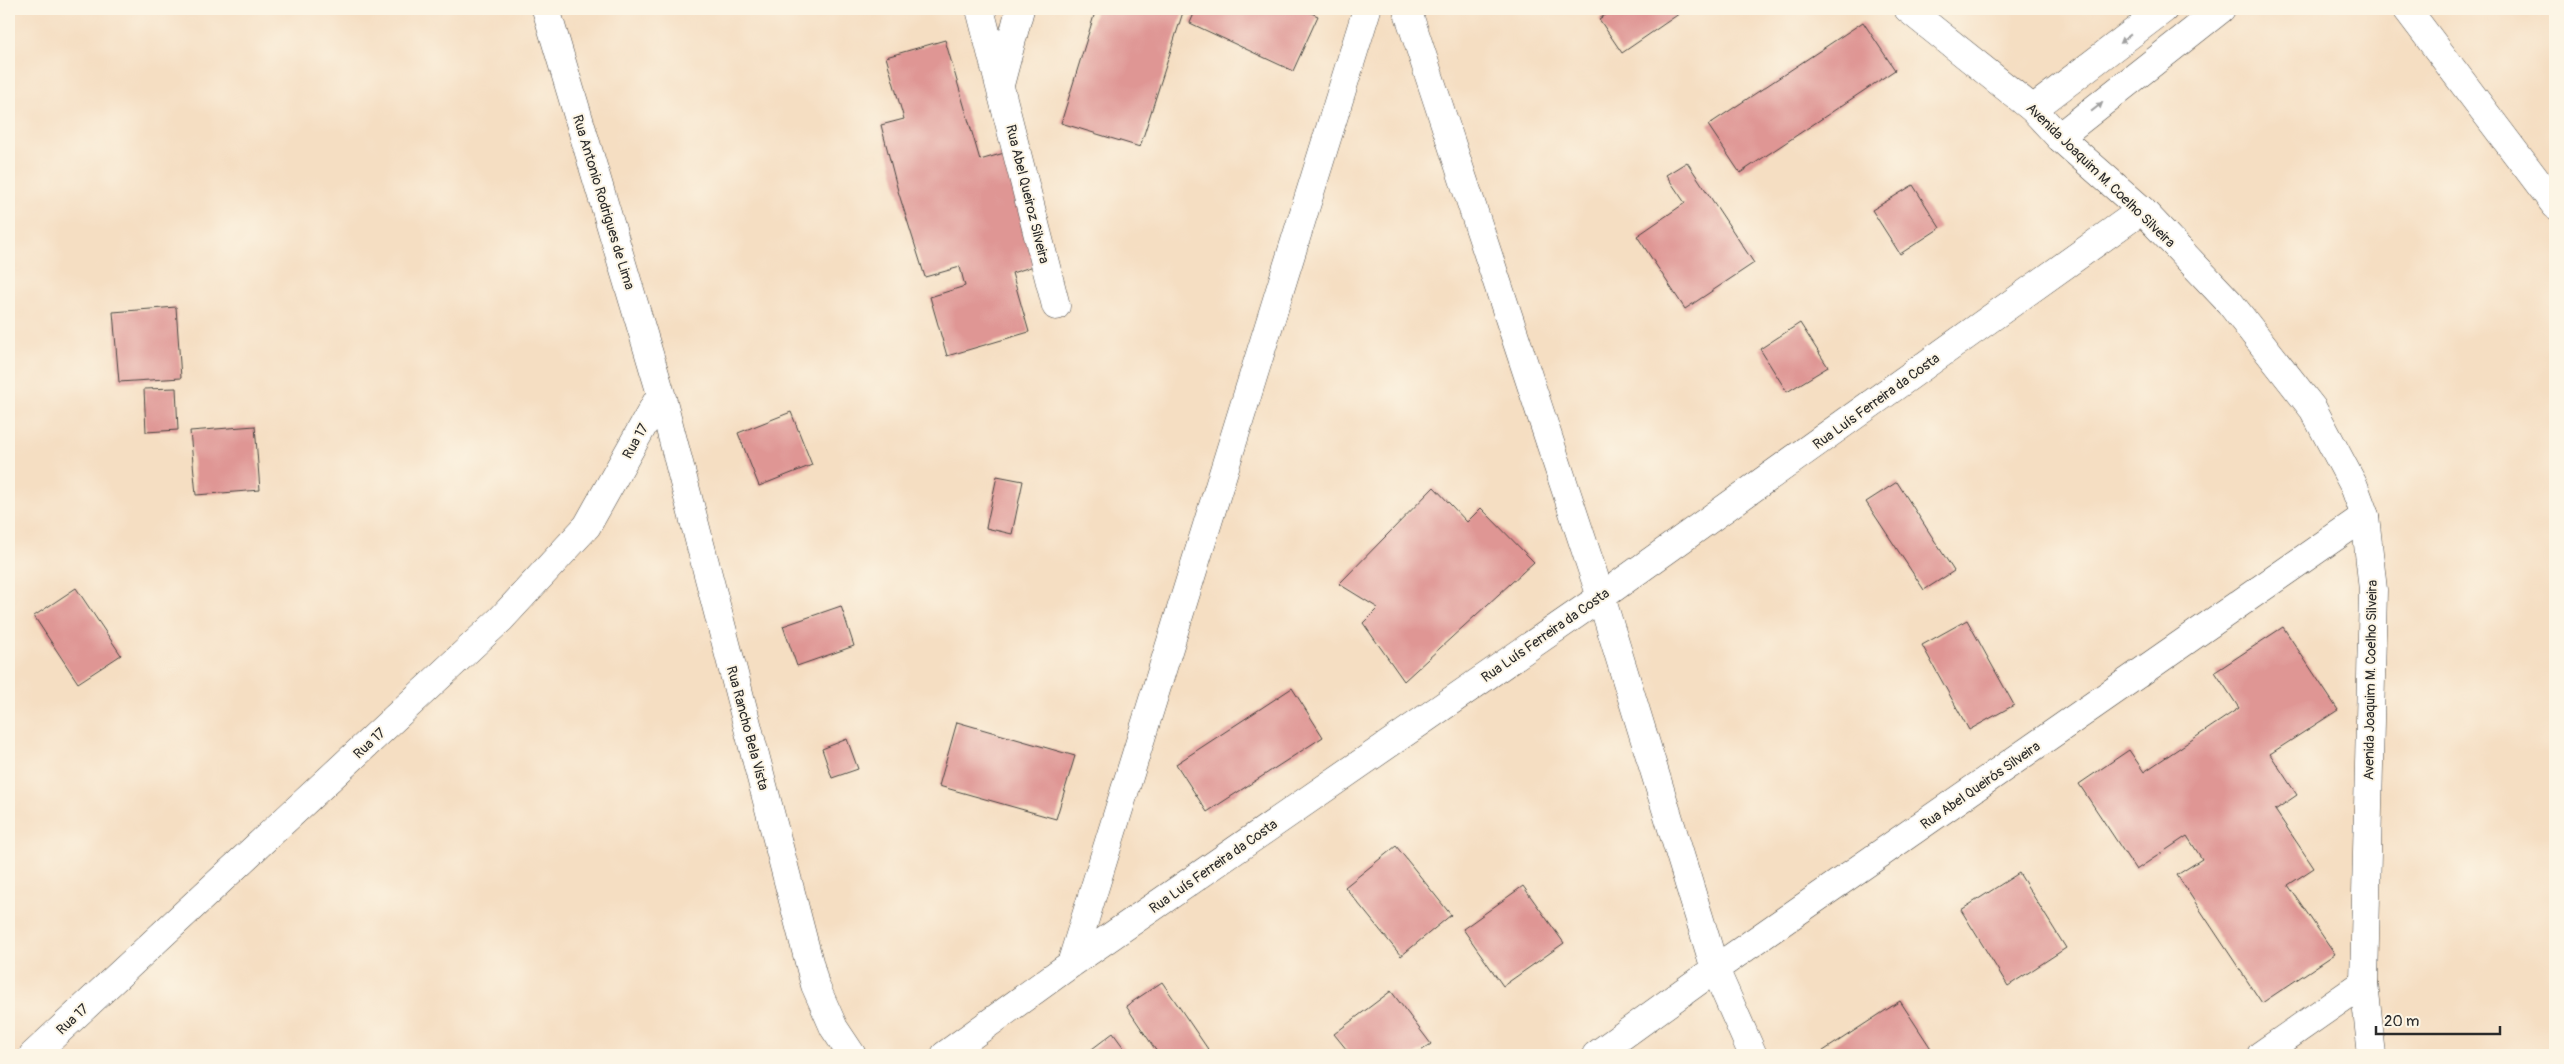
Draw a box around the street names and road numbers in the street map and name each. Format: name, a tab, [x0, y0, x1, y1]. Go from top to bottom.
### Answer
street label: Avenida Joaquim M. Coelho Silveira	[2023, 100, 2179, 251]
street label: Rua Antonio Rodrigues de Lima	[569, 113, 638, 292]
street label: Rua Abel Queiroz Silveira	[1002, 123, 1053, 265]
street label: Rua Luís Ferreira da Costa	[1810, 350, 1943, 453]
street label: Rua 17	[619, 420, 652, 462]
street label: Avenida Joaquim M. Coelho Silveira	[2360, 580, 2381, 780]
street label: Rua Luís Ferreira da Costa	[1478, 585, 1613, 686]
street label: Rua Rancho Bela Vista	[723, 664, 772, 792]
street label: Rua 17	[350, 724, 389, 762]
street label: Rua Abel Queirós Silveira	[1917, 738, 2043, 833]
street label: Rua Luís Ferreira da Costa	[1146, 816, 1281, 917]
street label: Rua 17	[53, 1000, 92, 1038]

